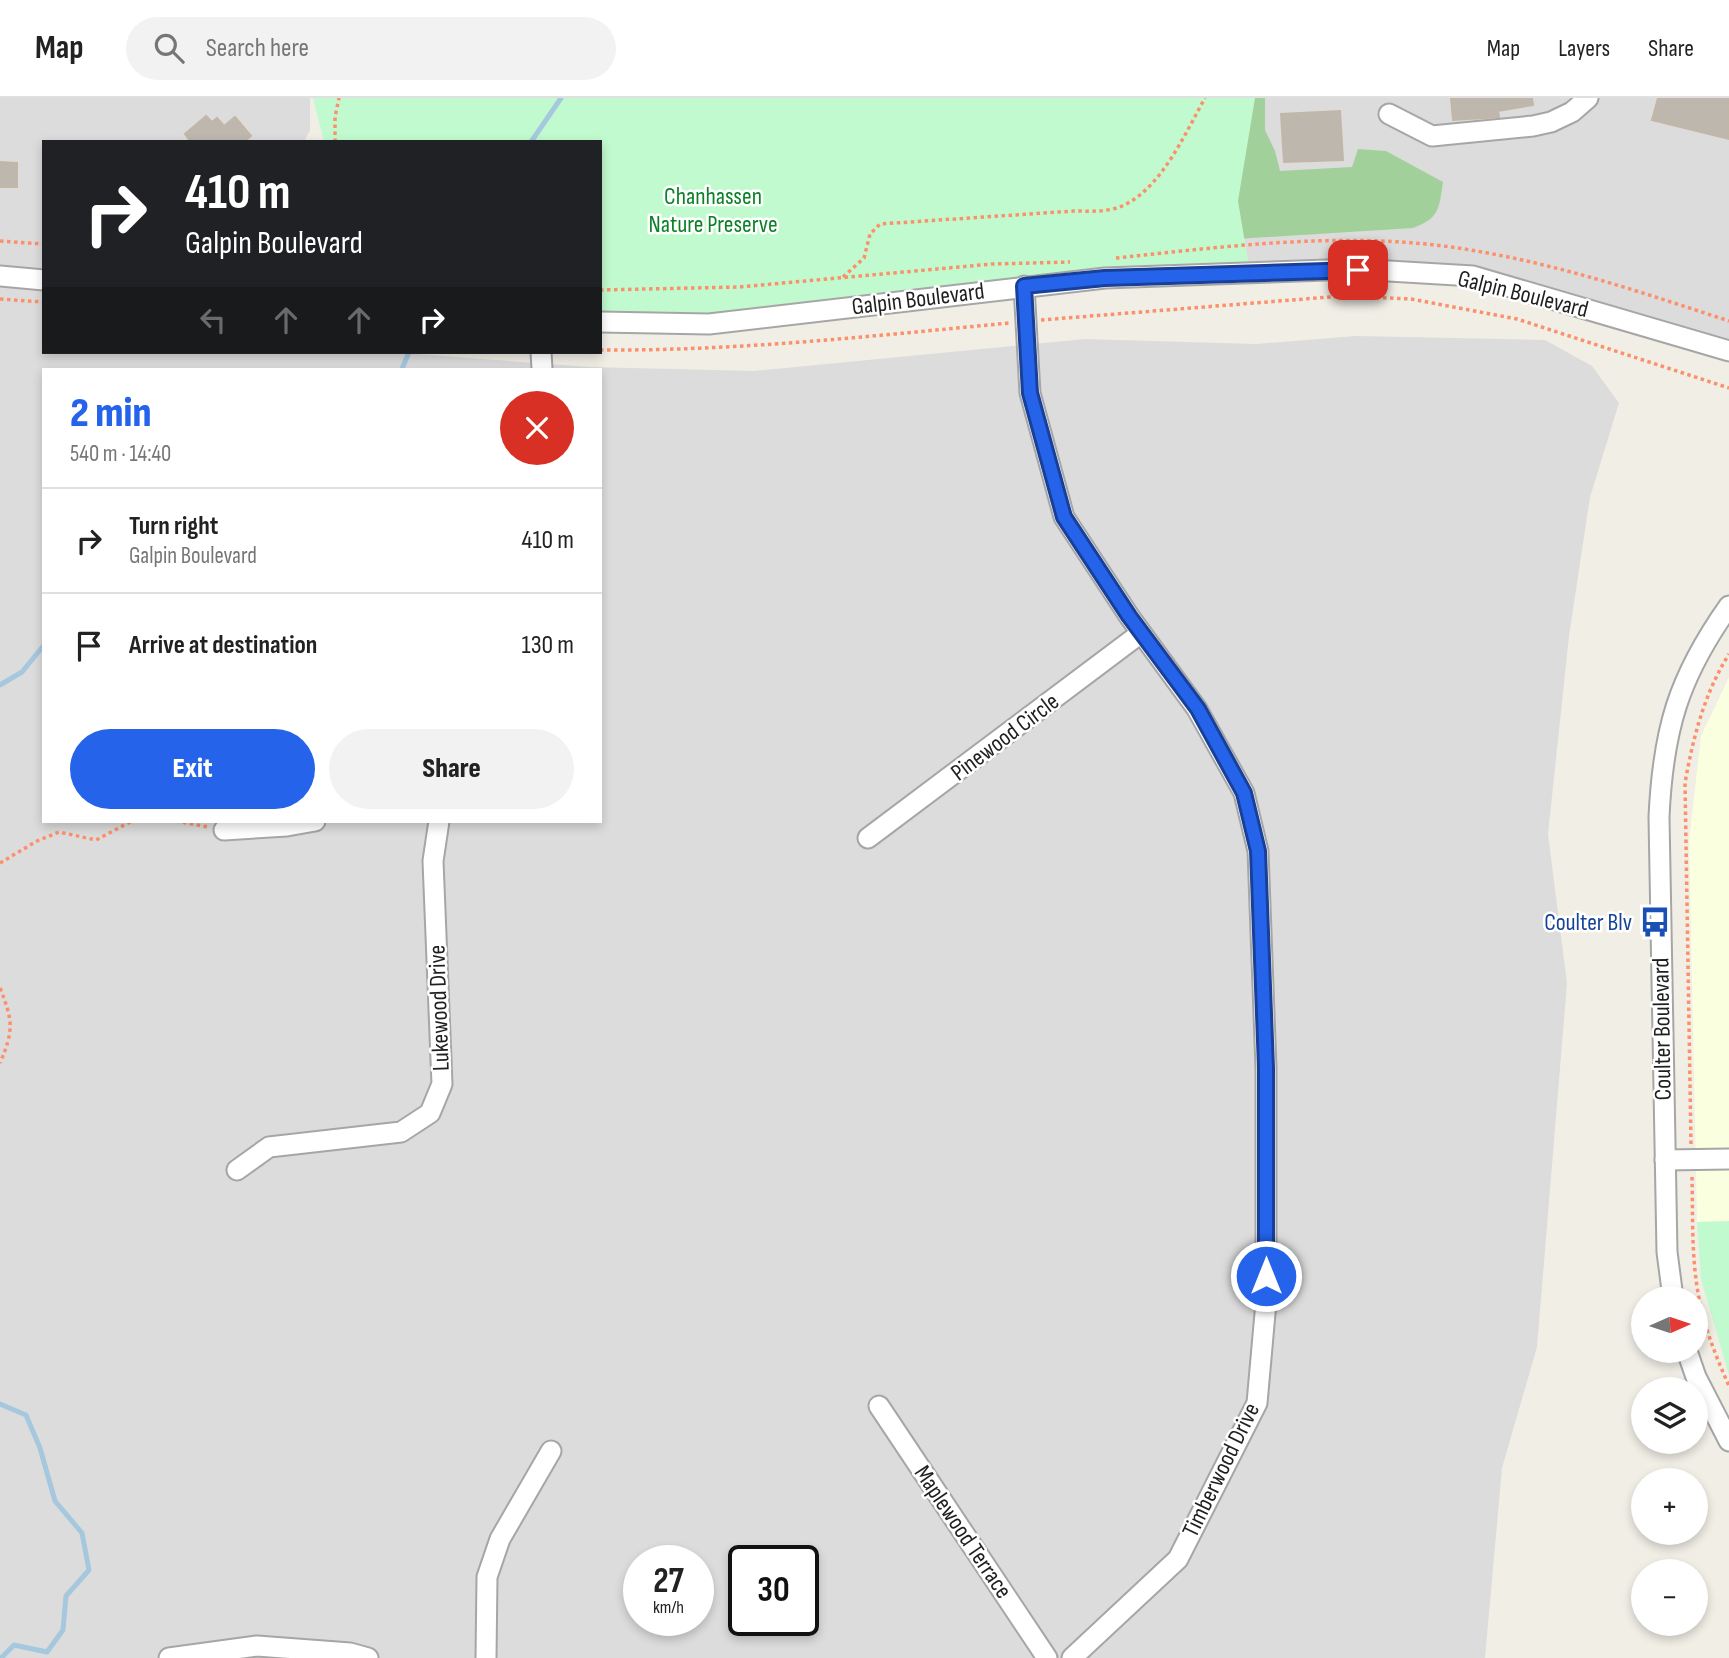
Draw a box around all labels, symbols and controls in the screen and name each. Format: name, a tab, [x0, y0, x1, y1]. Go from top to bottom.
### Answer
search box	[126, 17, 616, 80]
text: Map	[35, 28, 84, 68]
icon: search	[150, 29, 188, 67]
text: Search here	[206, 33, 309, 64]
text: Map	[1487, 34, 1520, 63]
text: Layers	[1558, 34, 1610, 63]
text: Share	[1648, 34, 1694, 63]
text: 410 m	[185, 164, 291, 223]
icon: right	[70, 168, 161, 259]
park label: Chanhassen Nature Preserve	[648, 182, 778, 239]
text: Galpin Boulevard	[185, 224, 363, 263]
pin	[1328, 240, 1388, 300]
icon: arrive	[1339, 251, 1377, 289]
street label: Galpin Boulevard	[1455, 264, 1591, 324]
street label: Galpin Boulevard	[850, 276, 986, 322]
icon: left	[194, 301, 232, 339]
icon: ahead	[267, 301, 305, 339]
icon: ahead	[340, 301, 378, 339]
icon: right	[413, 301, 451, 339]
text: 2 min	[70, 388, 151, 439]
button: close	[500, 391, 574, 465]
text: 540 m · 14:40	[70, 440, 171, 468]
text: Turn right	[129, 511, 218, 542]
icon: right	[70, 522, 108, 560]
text: 410 m	[522, 525, 574, 556]
text: Galpin Boulevard	[129, 542, 257, 570]
icon: arrive	[70, 627, 108, 665]
text: Arrive at destination	[129, 630, 317, 661]
text: 130 m	[522, 630, 574, 661]
street label: Pinewood Circle	[945, 687, 1065, 787]
button: Exit	[70, 729, 315, 809]
button: Share	[329, 729, 574, 809]
bus stop icon: Coulter Blv	[1638, 905, 1672, 939]
place label: Coulter Blv	[1544, 908, 1632, 937]
street label: Lukewood Drive	[422, 944, 456, 1072]
street label: Coulter Boulevard	[1646, 957, 1678, 1101]
position arrow	[1229, 1239, 1303, 1313]
north arrow	[1631, 1286, 1708, 1363]
map controls	[1631, 1286, 1708, 1636]
button: layers	[1631, 1377, 1708, 1454]
street label: Timberwood Drive	[1176, 1398, 1266, 1542]
street label: Maplewood Terrace	[908, 1460, 1018, 1604]
button: +	[1631, 1468, 1708, 1545]
speed limit sign: 30	[728, 1545, 819, 1636]
button: −	[1631, 1559, 1708, 1636]
text: 27	[653, 1560, 684, 1603]
text: km/h	[653, 1597, 684, 1618]

